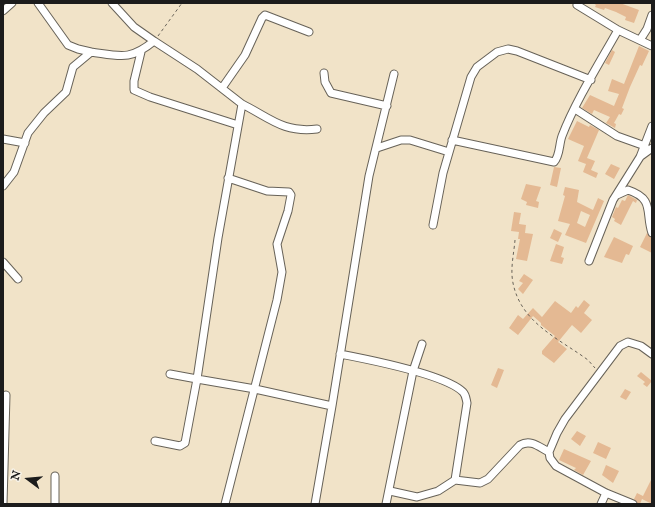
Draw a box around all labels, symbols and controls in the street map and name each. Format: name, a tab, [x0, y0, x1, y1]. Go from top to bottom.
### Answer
north arrow	[8, 459, 48, 499]
text: N	[8, 469, 25, 482]

